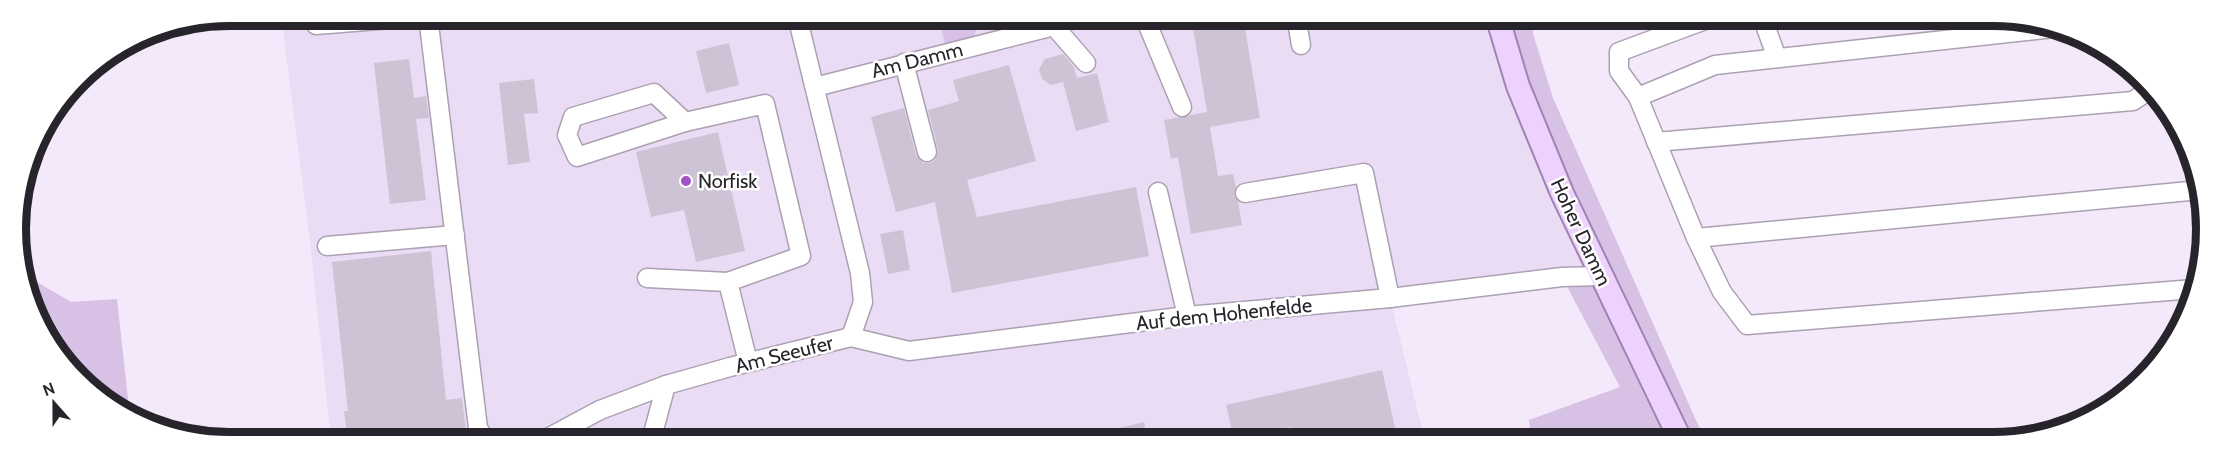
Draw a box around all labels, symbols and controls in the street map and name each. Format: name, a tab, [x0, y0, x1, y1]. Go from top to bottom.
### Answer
street label: Am Damm	[869, 37, 965, 83]
place label: Norfisk	[698, 169, 757, 193]
marker: Norfisk	[679, 174, 693, 188]
street label: Hoher Damm	[1546, 174, 1616, 290]
street label: Auf dem Hohenfelde	[1135, 293, 1313, 335]
street label: Am Seeufer	[733, 330, 836, 378]
north arrow	[24, 373, 84, 433]
text: N	[40, 379, 57, 400]

